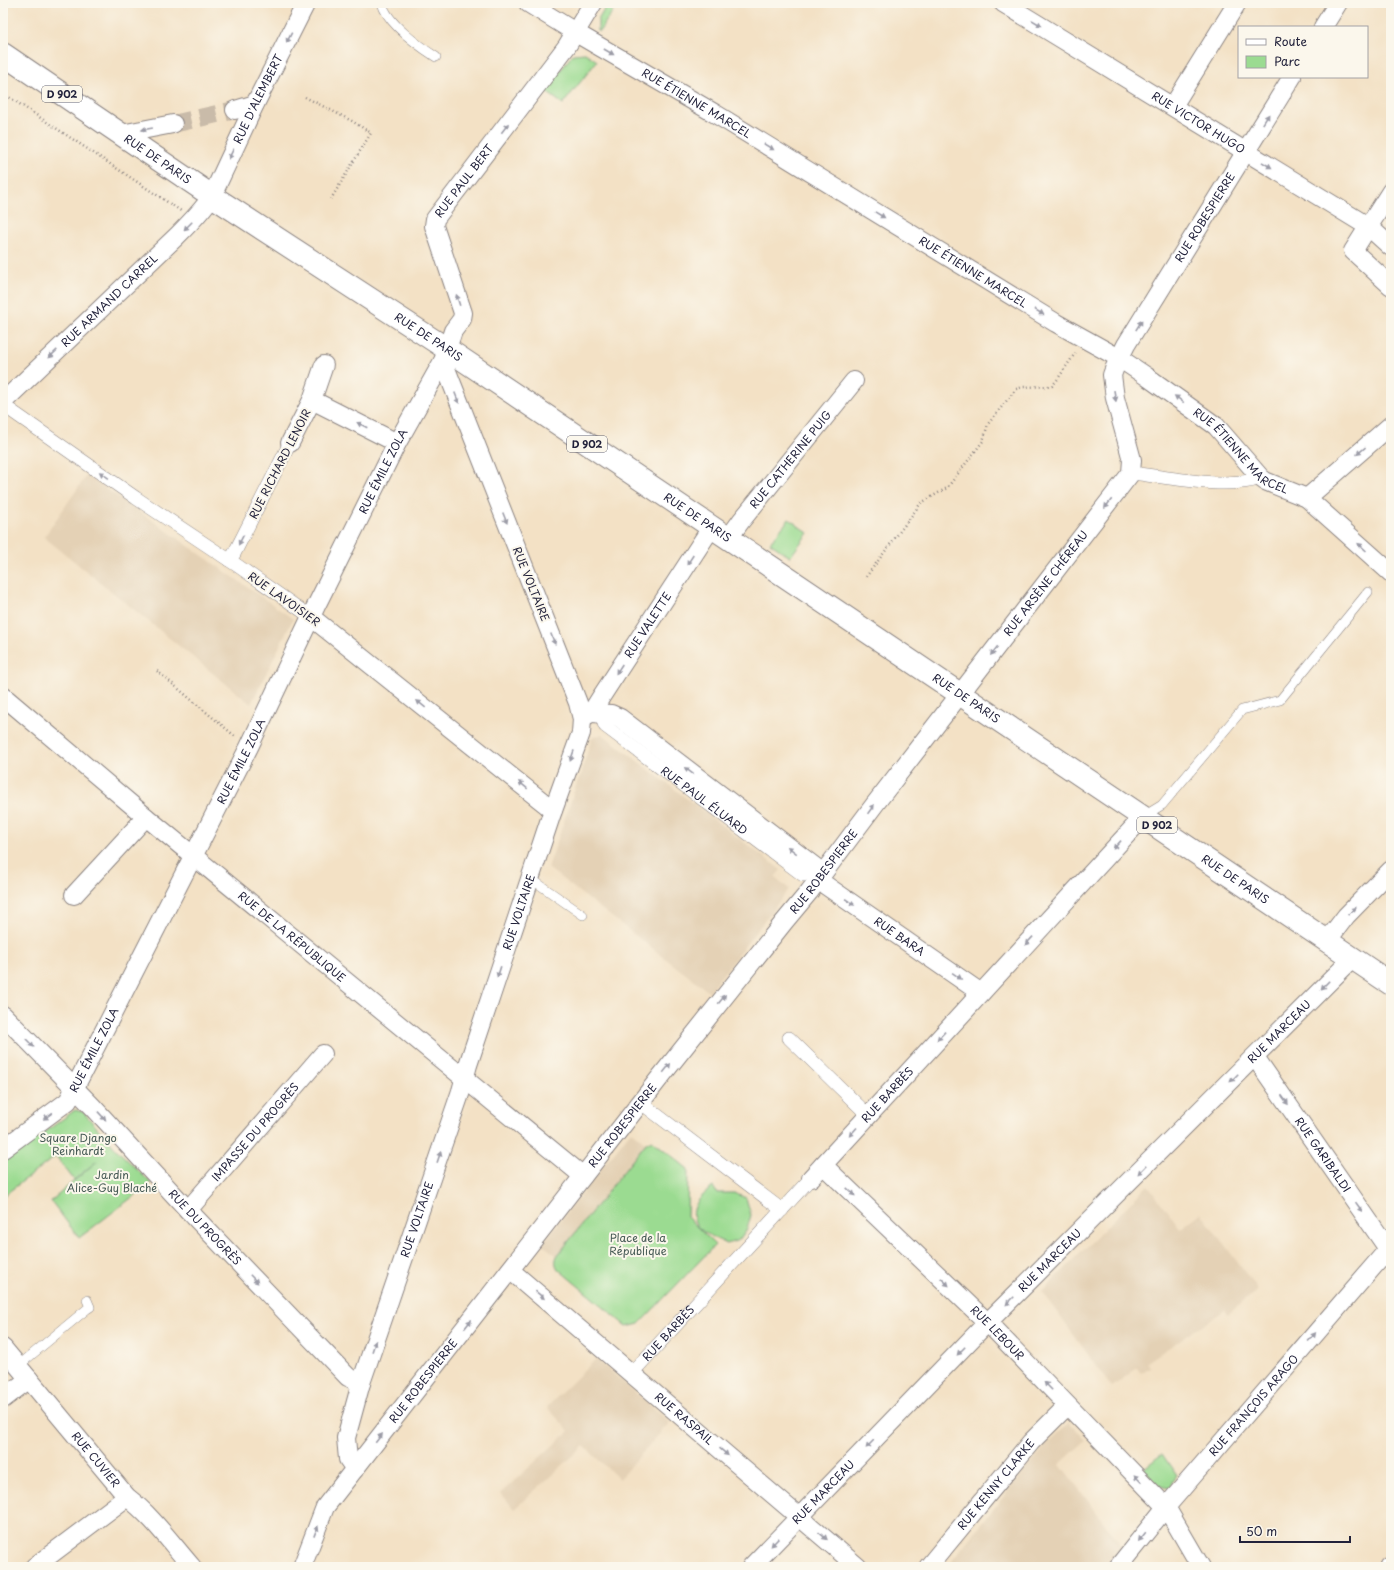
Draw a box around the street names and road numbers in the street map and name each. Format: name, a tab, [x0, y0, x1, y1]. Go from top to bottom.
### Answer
street label: RUE D'ALEMBERT	[229, 51, 287, 146]
street label: RUE ÉTIENNE MARCEL	[639, 64, 755, 142]
road number: D 902	[42, 86, 82, 102]
street label: RUE VICTOR HUGO	[1149, 87, 1249, 157]
street label: RUE DE PARIS	[121, 130, 195, 188]
street label: RUE PAUL BERT	[430, 140, 498, 221]
street label: RUE ROBESPIERRE	[1170, 169, 1239, 265]
street label: RUE ÉTIENNE MARCEL	[916, 232, 1031, 311]
street label: RUE ARMAND CARREL	[57, 250, 161, 351]
street label: RUE DE PARIS	[391, 308, 466, 365]
street label: RUE ÉTIENNE MARCEL	[1190, 403, 1291, 498]
street label: RUE RICHARD LENOIR	[244, 406, 315, 522]
street label: RUE CATHERINE PUIG	[745, 407, 835, 512]
street label: RUE ÉMILE ZOLA	[354, 425, 411, 517]
road number: D 902	[567, 436, 607, 452]
street label: RUE DE PARIS	[661, 488, 735, 546]
street label: RUE ARSÈNE CHÉREAU	[999, 526, 1092, 639]
street label: RUE VOLTAIRE	[509, 544, 554, 624]
street label: RUE LAVOISIER	[245, 567, 324, 630]
street label: RUE VALETTE	[620, 588, 675, 661]
street label: RUE DE PARIS	[929, 669, 1004, 727]
street label: RUE ÉMILE ZOLA	[212, 716, 269, 807]
street label: RUE PAUL ÉLUARD	[657, 762, 751, 839]
road number: D 902	[1137, 817, 1177, 833]
street label: RUE ROBESPIERRE	[785, 825, 861, 917]
street label: RUE DE PARIS	[1198, 850, 1273, 908]
street label: RUE VOLTAIRE	[498, 872, 539, 952]
street label: RUE DE LA RÉPUBLIQUE	[235, 887, 350, 986]
street label: RUE BARA	[871, 912, 929, 960]
street label: RUE MARCEAU	[1243, 996, 1314, 1067]
street label: RUE ÉMILE ZOLA	[65, 1004, 122, 1095]
street label: RUE BARBÈS	[857, 1063, 917, 1126]
street label: IMPASSE DU PROGRÈS	[207, 1079, 303, 1185]
street label: RUE ROBESPIERRE	[584, 1079, 660, 1171]
street label: RUE GARIBALDI	[1291, 1113, 1355, 1196]
street label: RUE VOLTAIRE	[396, 1179, 437, 1260]
street label: RUE DU PROGRÈS	[165, 1185, 246, 1269]
street label: RUE MARCEAU	[1014, 1225, 1085, 1296]
street label: RUE BARBÈS	[638, 1301, 698, 1365]
street label: RUE LEBOUR	[967, 1301, 1028, 1364]
street label: RUE ROBESPIERRE	[385, 1335, 461, 1426]
street label: RUE FRANÇOIS ARAGO	[1204, 1350, 1302, 1460]
street label: RUE RASPAIL	[651, 1388, 718, 1449]
street label: RUE CUVIER	[68, 1428, 124, 1491]
street label: RUE KENNY CLARKE	[953, 1435, 1038, 1533]
street label: RUE MARCEAU	[788, 1456, 858, 1528]

